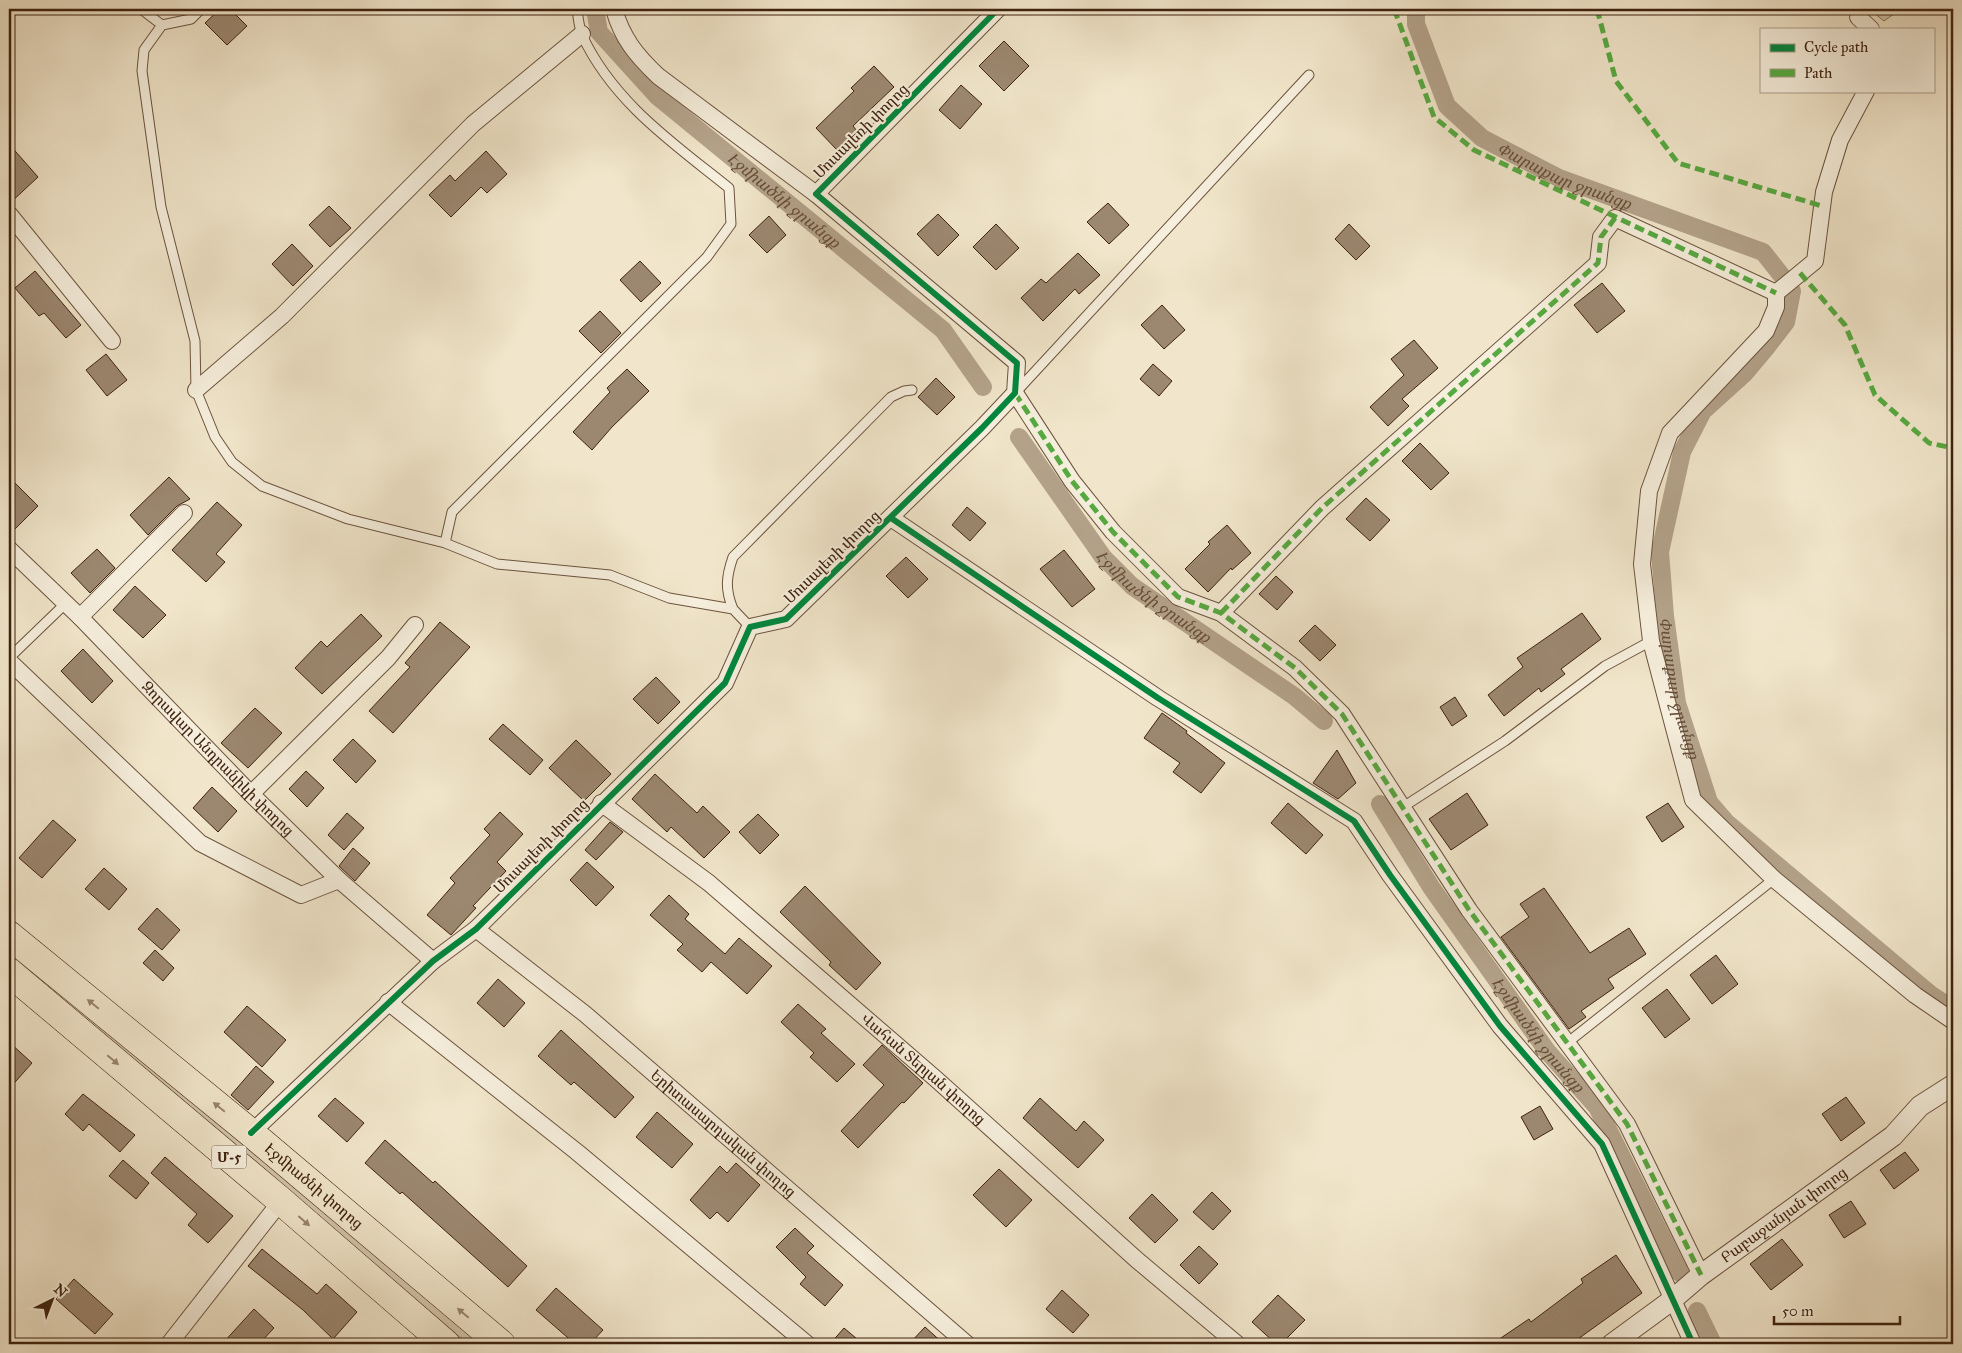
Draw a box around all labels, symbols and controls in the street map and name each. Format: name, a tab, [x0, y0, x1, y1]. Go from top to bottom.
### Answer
legend	[1760, 28, 1934, 92]
text: Cycle path	[1804, 38, 1869, 56]
text: Path	[1804, 64, 1833, 82]
street label: Մուսալեռի փողոց	[810, 80, 912, 182]
water label: Փարաքար ջրանցք	[1494, 139, 1635, 215]
water label: Էջմիածնի ջրանցք	[724, 149, 845, 254]
street label: Մուսալեռի փողոց	[780, 507, 884, 607]
water label: Էջմիածնի ջրանցք	[1092, 547, 1216, 649]
water label: Փարաքար ջրանցք	[1655, 616, 1704, 763]
street label: Զորավար Անդրանիկի փողոց	[138, 678, 298, 840]
street label: Մուսալեռի փողոց	[490, 795, 592, 897]
water label: Էջմիածնի ջրանցք	[1488, 974, 1589, 1098]
one-way arrow	[87, 998, 100, 1009]
street label: Վահան Տերյան փողոց	[857, 1009, 989, 1128]
one-way arrow	[107, 1054, 120, 1065]
street label: Երիտասարդական փողոց	[647, 1066, 800, 1201]
one-way arrow	[213, 1101, 226, 1112]
street label: Էջմիածնի փողոց	[261, 1139, 367, 1233]
road number: Մ-5	[212, 1146, 246, 1168]
street label: Բաբաջանյան փողոց	[1717, 1163, 1850, 1267]
one-way arrow	[298, 1215, 310, 1227]
north arrow	[28, 1276, 78, 1326]
text: N	[50, 1280, 71, 1301]
scale bar	[1774, 1293, 1901, 1325]
text: 50 m	[1782, 1302, 1814, 1320]
one-way arrow	[457, 1307, 470, 1318]

